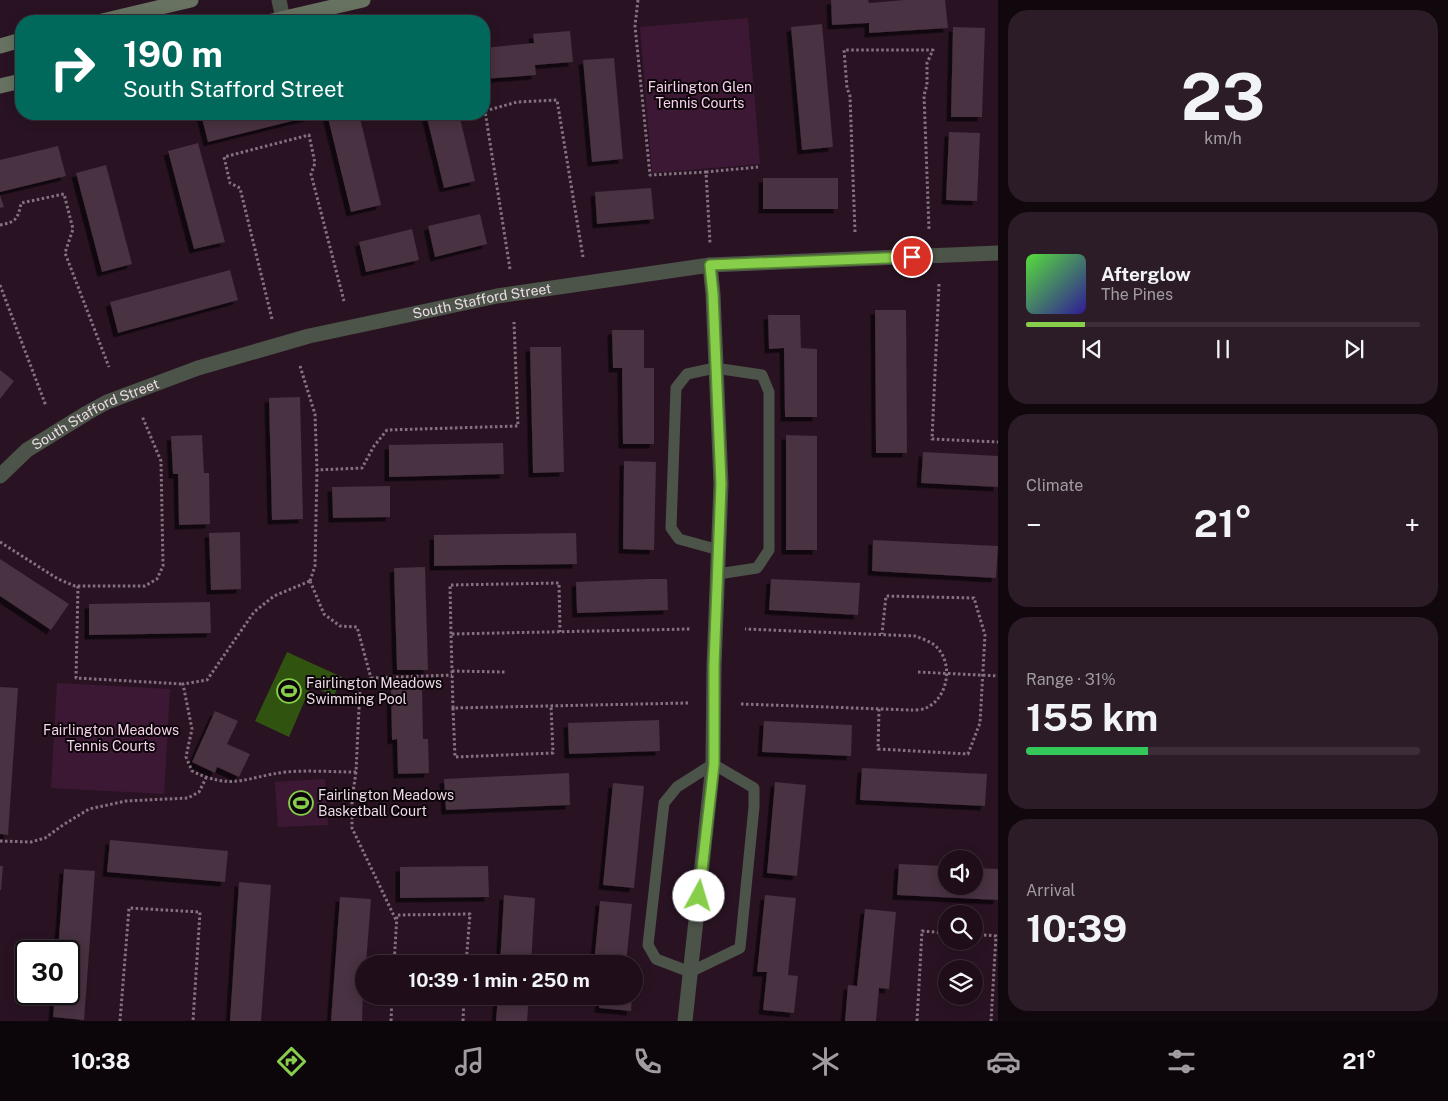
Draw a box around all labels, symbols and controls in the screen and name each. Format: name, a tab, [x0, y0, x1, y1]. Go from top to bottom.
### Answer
text: 190 m	[123, 34, 223, 75]
icon: right	[40, 35, 105, 100]
text: 23	[1181, 58, 1265, 135]
text: South Stafford Street	[123, 76, 344, 102]
park label: Fairlington Glen Tennis Courts	[648, 79, 752, 111]
text: km/h	[1204, 129, 1242, 148]
pin	[891, 236, 933, 278]
icon: arrive	[898, 243, 926, 271]
text: Afterglow	[1101, 263, 1191, 285]
street label: South Stafford Street	[411, 280, 552, 322]
text: The Pines	[1101, 285, 1173, 304]
icon: previous	[1078, 335, 1106, 363]
icon: pause	[1209, 335, 1237, 363]
icon: next	[1340, 335, 1368, 363]
street label: South Stafford Street	[29, 375, 161, 453]
text: Climate	[1026, 476, 1083, 495]
text: 21°	[1194, 501, 1252, 546]
text: −	[1026, 508, 1042, 541]
text: +	[1404, 508, 1420, 541]
text: Range · 31%	[1026, 670, 1116, 689]
place label: Fairlington Meadows Swimming Pool	[306, 675, 442, 707]
sports icon: Fairlington Meadows Swimming Pool	[276, 678, 302, 704]
text: 155 km	[1026, 695, 1158, 740]
park label: Fairlington Meadows Tennis Courts	[43, 722, 179, 754]
place label: Fairlington Meadows Basketball Court	[318, 787, 454, 819]
sports icon: Fairlington Meadows Basketball Court	[288, 790, 314, 816]
map controls	[938, 850, 983, 1005]
button: sound	[938, 850, 983, 895]
position arrow	[672, 869, 724, 921]
text: Arrival	[1026, 881, 1075, 900]
button: search	[938, 905, 983, 950]
text: 10:39	[1026, 906, 1127, 951]
speed limit sign: 30	[15, 940, 80, 1005]
button: layers	[938, 960, 983, 1005]
text: 10:39 · 1 min · 250 m	[408, 969, 590, 991]
icon: directions	[274, 1044, 309, 1079]
icon: music	[452, 1044, 487, 1079]
icon: phone	[630, 1044, 665, 1079]
icon: climate	[808, 1044, 843, 1079]
icon: car	[986, 1044, 1021, 1079]
icon: filters	[1164, 1044, 1199, 1079]
text: 10:38	[72, 1048, 130, 1074]
text: 21°	[1343, 1048, 1376, 1074]

